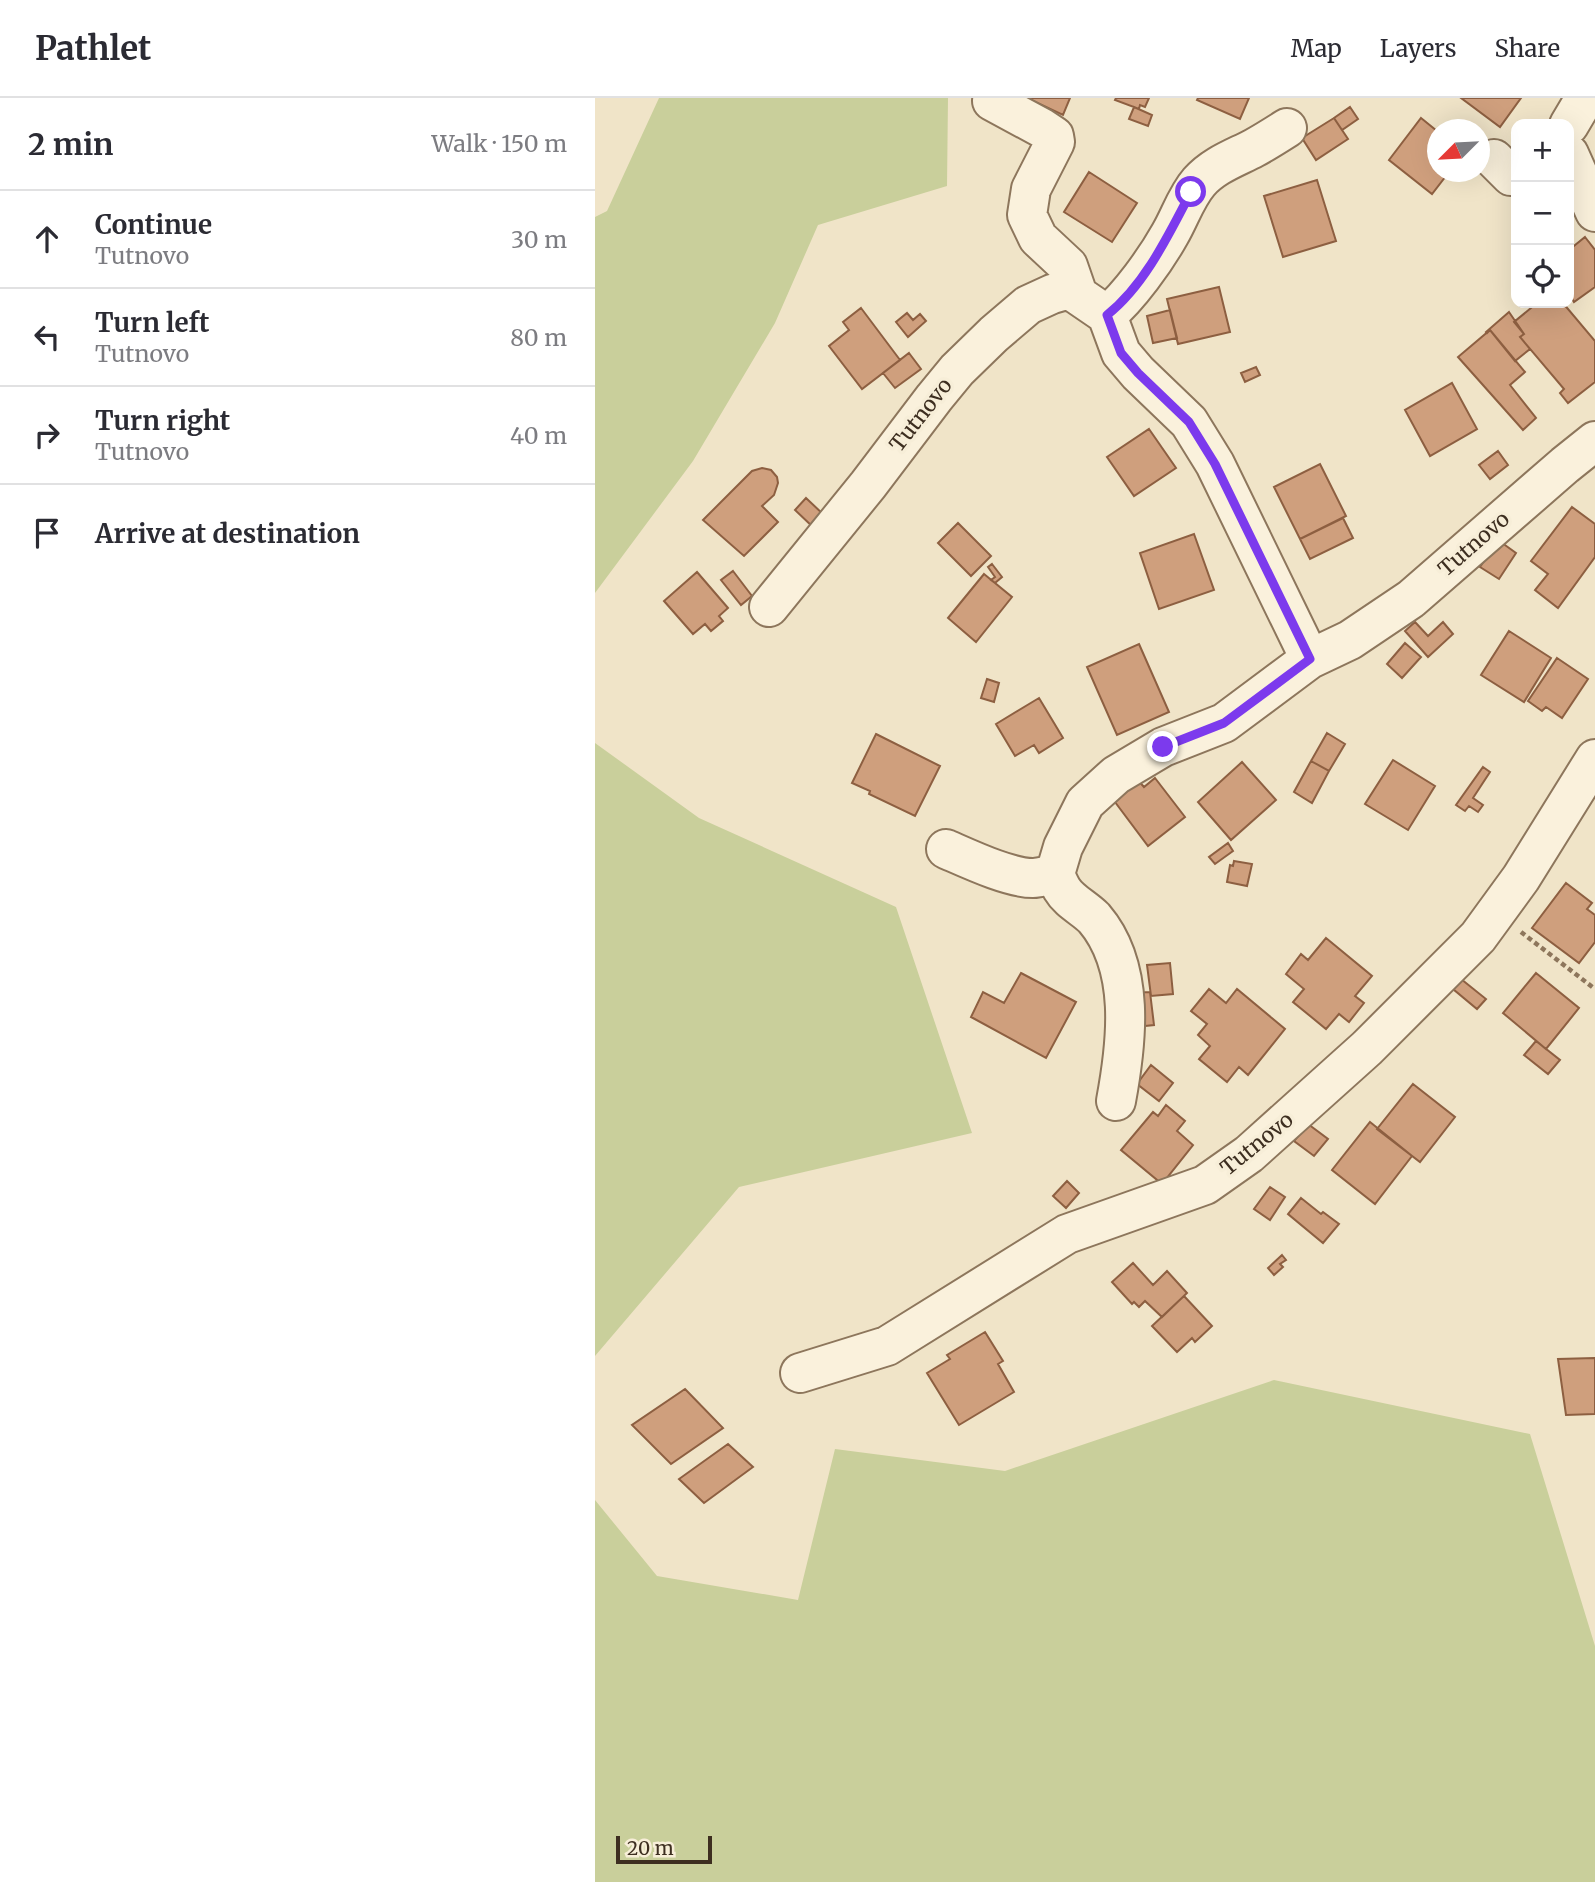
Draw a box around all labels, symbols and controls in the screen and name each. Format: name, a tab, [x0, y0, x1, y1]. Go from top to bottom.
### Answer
text: Pathlet	[35, 28, 151, 69]
text: Map	[1291, 33, 1342, 64]
text: Layers	[1380, 33, 1456, 64]
text: Share	[1494, 33, 1560, 64]
north arrow	[1427, 119, 1490, 182]
map controls	[1511, 119, 1574, 308]
button: +	[1511, 119, 1574, 182]
text: 2 min	[28, 125, 113, 163]
text: Walk · 150 m	[431, 129, 567, 158]
route start	[1175, 176, 1206, 207]
button: −	[1511, 182, 1574, 245]
text: Continue	[95, 208, 212, 241]
icon: ahead	[28, 220, 66, 258]
text: 30 m	[511, 225, 567, 254]
text: Tutnovo	[95, 241, 189, 270]
button: locate	[1511, 245, 1574, 308]
text: Turn left	[95, 306, 209, 339]
icon: left	[28, 318, 66, 356]
text: 80 m	[510, 323, 567, 352]
text: Tutnovo	[95, 339, 189, 368]
street label: Tutnovo	[884, 373, 958, 457]
text: Turn right	[95, 404, 230, 437]
icon: right	[28, 416, 66, 454]
text: 40 m	[510, 421, 567, 450]
text: Tutnovo	[95, 437, 189, 466]
street label: Tutnovo	[1432, 505, 1515, 582]
icon: arrive	[28, 514, 66, 552]
text: Arrive at destination	[95, 517, 360, 550]
route end	[1147, 731, 1178, 762]
street label: Tutnovo	[1215, 1106, 1299, 1181]
scale bar	[616, 1833, 712, 1865]
text: 20 m	[627, 1836, 674, 1860]

